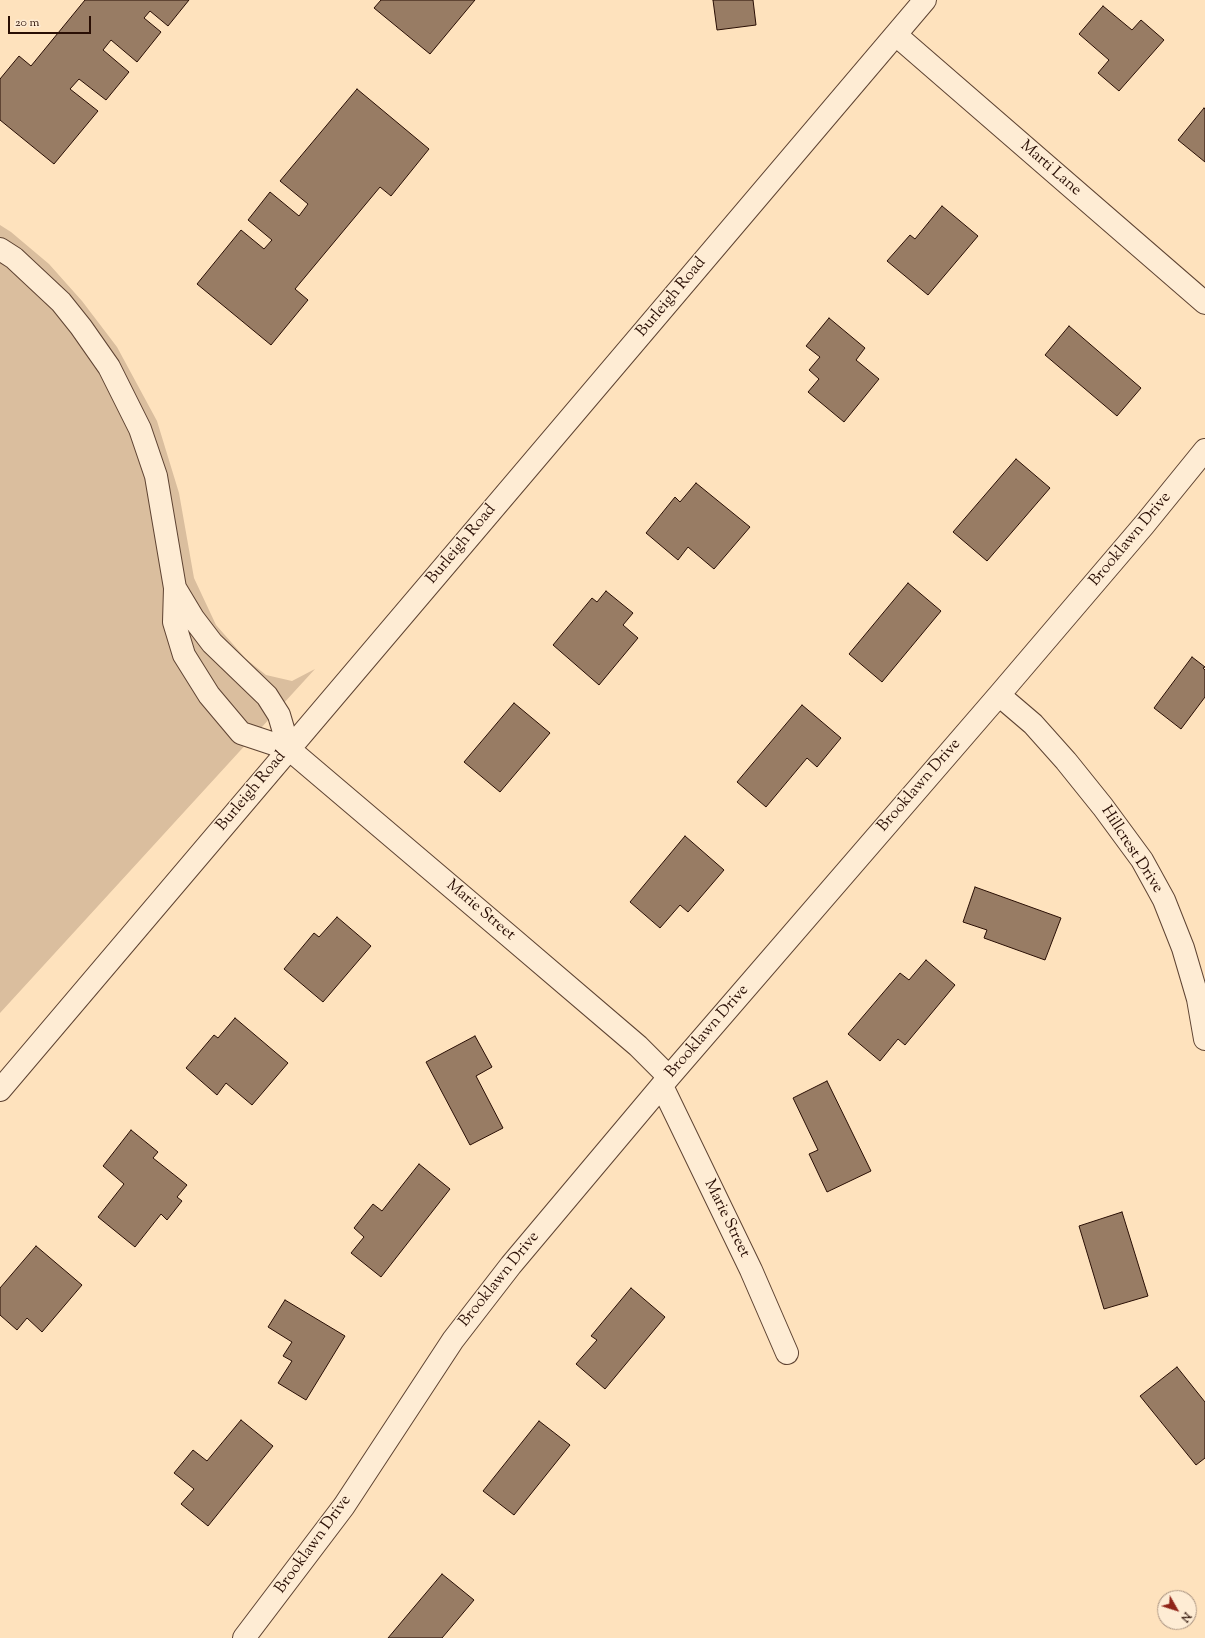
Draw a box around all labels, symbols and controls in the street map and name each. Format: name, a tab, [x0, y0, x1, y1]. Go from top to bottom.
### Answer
scale bar	[10, 8, 93, 34]
text: 20 m	[15, 14, 39, 32]
street label: Marti Lane	[1015, 137, 1085, 201]
street label: Burleigh Road	[633, 254, 711, 342]
street label: Brooklawn Drive	[1086, 489, 1176, 591]
street label: Burleigh Road	[423, 501, 501, 589]
street label: Brooklawn Drive	[874, 735, 966, 837]
street label: Burleigh Road	[213, 748, 291, 836]
street label: Hillcrest Drive	[1096, 803, 1166, 897]
street label: Marie Street	[441, 876, 519, 946]
street label: Brooklawn Drive	[662, 981, 754, 1083]
street label: Marie Street	[699, 1177, 753, 1261]
street label: Brooklawn Drive	[456, 1228, 544, 1332]
street label: Brooklawn Drive	[272, 1492, 356, 1598]
north arrow	[1157, 1590, 1197, 1630]
text: N	[1177, 1608, 1195, 1625]

